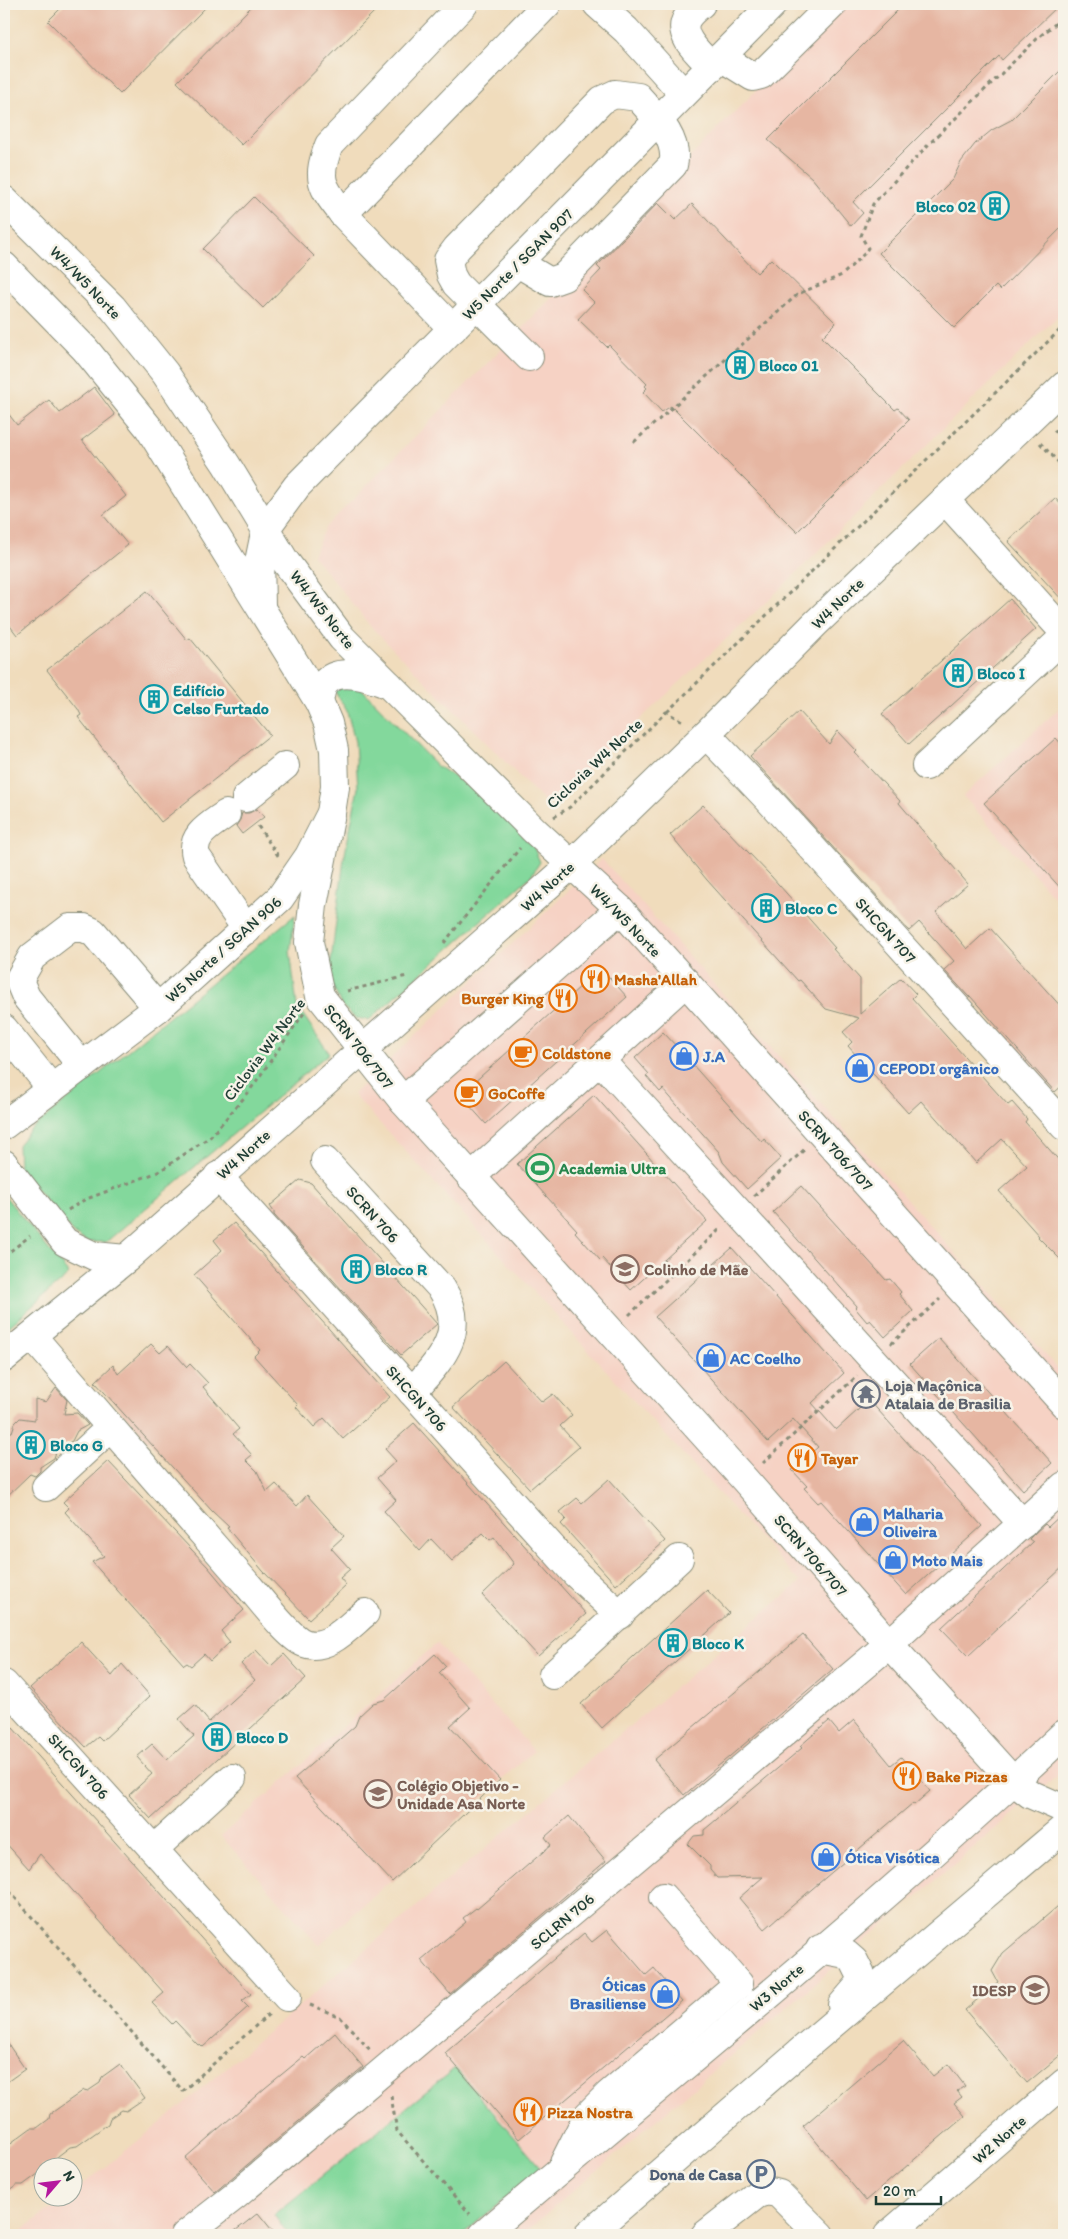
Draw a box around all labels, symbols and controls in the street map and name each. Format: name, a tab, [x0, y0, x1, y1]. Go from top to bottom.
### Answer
building icon: Bloco 02	[980, 191, 1010, 221]
place label: Bloco 02	[916, 197, 977, 216]
street label: W5 Norte / SGAN 907	[458, 205, 577, 324]
street label: W4/W5 Norte	[46, 242, 125, 323]
building icon: Bloco 01	[725, 350, 755, 380]
place label: Bloco 01	[759, 356, 819, 375]
street label: W4/W5 Norte	[286, 566, 359, 652]
street label: W4 Norte	[807, 574, 868, 633]
building icon: Bloco I	[943, 658, 973, 688]
place label: Bloco I	[977, 664, 1025, 683]
place label: Edifício Celso Furtado	[173, 681, 269, 718]
building icon: Edifício Celso Furtado	[139, 684, 169, 714]
street label: Ciclovia W4 Norte	[543, 714, 646, 813]
street label: W4 Norte	[517, 857, 578, 915]
street label: W4/W5 Norte	[586, 880, 665, 961]
street label: W5 Norte / SGAN 906	[161, 892, 285, 1007]
building icon: Bloco C	[751, 893, 781, 923]
street label: SHCGN 707	[851, 894, 920, 967]
place label: Bloco C	[785, 899, 838, 918]
restaurant icon: Masha'Allah	[580, 964, 610, 994]
place label: Masha'Allah	[614, 970, 698, 989]
restaurant icon: Burger King	[548, 983, 578, 1013]
place label: Burger King	[461, 989, 545, 1009]
street label: Ciclovia W4 Norte	[220, 994, 309, 1104]
street label: SCRN 706/707	[320, 1000, 398, 1092]
cafe icon: Coldstone	[508, 1038, 538, 1068]
shop icon: J.A	[669, 1041, 699, 1071]
place label: Coldstone	[542, 1044, 611, 1063]
place label: J.A	[702, 1047, 726, 1066]
shop icon: CEPODI orgânico	[845, 1053, 875, 1083]
place label: CEPODI orgânico	[879, 1059, 999, 1079]
cafe icon: GoCoffe	[454, 1078, 484, 1108]
place label: GoCoffe	[488, 1084, 545, 1103]
street label: SCRN 706/707	[794, 1106, 877, 1195]
street label: W4 Norte	[213, 1125, 274, 1183]
sports icon: Academia Ultra	[525, 1153, 555, 1183]
place label: Academia Ultra	[558, 1159, 666, 1178]
street label: SCRN 706	[342, 1182, 403, 1247]
building icon: Bloco R	[341, 1254, 371, 1284]
school or university icon: Colinho de Mãe	[610, 1254, 640, 1284]
place label: Bloco R	[375, 1260, 428, 1279]
place label: Colinho de Mãe	[644, 1260, 749, 1279]
shop icon: AC Coelho	[696, 1343, 726, 1373]
place label: AC Coelho	[729, 1349, 801, 1368]
street label: SHCGN 706	[382, 1361, 451, 1435]
place label: Loja Maçônica Atalaia de Brasilia	[884, 1376, 1012, 1413]
temple icon: Loja Maçônica Atalaia de Brasilia	[851, 1379, 881, 1409]
building icon: Bloco G	[16, 1430, 46, 1460]
place label: Bloco G	[50, 1436, 103, 1455]
restaurant icon: Tayar	[787, 1443, 817, 1473]
place label: Tayar	[820, 1449, 859, 1469]
place label: Malharia Oliveira	[883, 1504, 944, 1541]
shop icon: Malharia Oliveira	[849, 1507, 879, 1537]
street label: SCRN 706/707	[770, 1511, 851, 1600]
shop icon: Moto Mais	[878, 1545, 908, 1575]
place label: Moto Mais	[912, 1551, 983, 1570]
building icon: Bloco K	[658, 1628, 688, 1658]
place label: Bloco K	[692, 1634, 745, 1653]
building icon: Bloco D	[202, 1722, 232, 1752]
place label: Bloco D	[236, 1728, 288, 1747]
street label: SHCGN 706	[44, 1729, 113, 1803]
restaurant icon: Bake Pizzas	[892, 1761, 922, 1791]
place label: Bake Pizzas	[926, 1767, 1008, 1786]
place label: Colégio Objetivo - Unidade Asa Norte	[397, 1776, 525, 1813]
school or university icon: Colégio Objetivo - Unidade Asa Norte	[363, 1779, 393, 1809]
shop icon: Ótica Visótica	[811, 1842, 841, 1872]
place label: Ótica Visótica	[845, 1848, 940, 1867]
street label: SCLRN 706	[526, 1889, 598, 1954]
street label: W3 Norte	[745, 1959, 807, 2016]
school or university icon: IDESP	[1020, 1975, 1050, 2005]
place label: Óticas Brasiliense	[570, 1976, 646, 2013]
shop icon: Óticas Brasiliense	[650, 1979, 680, 2009]
place label: IDESP	[972, 1981, 1017, 2000]
restaurant icon: Pizza Nostra	[513, 2097, 543, 2127]
place label: Pizza Nostra	[547, 2103, 634, 2122]
street label: W2 Norte	[969, 2111, 1030, 2168]
north arrow	[32, 2156, 82, 2206]
parking icon: Dona de Casa	[746, 2159, 776, 2189]
place label: Dona de Casa	[649, 2165, 742, 2184]
text: N	[59, 2168, 79, 2184]
scale bar	[876, 2174, 940, 2206]
text: 20 m	[883, 2182, 917, 2200]

